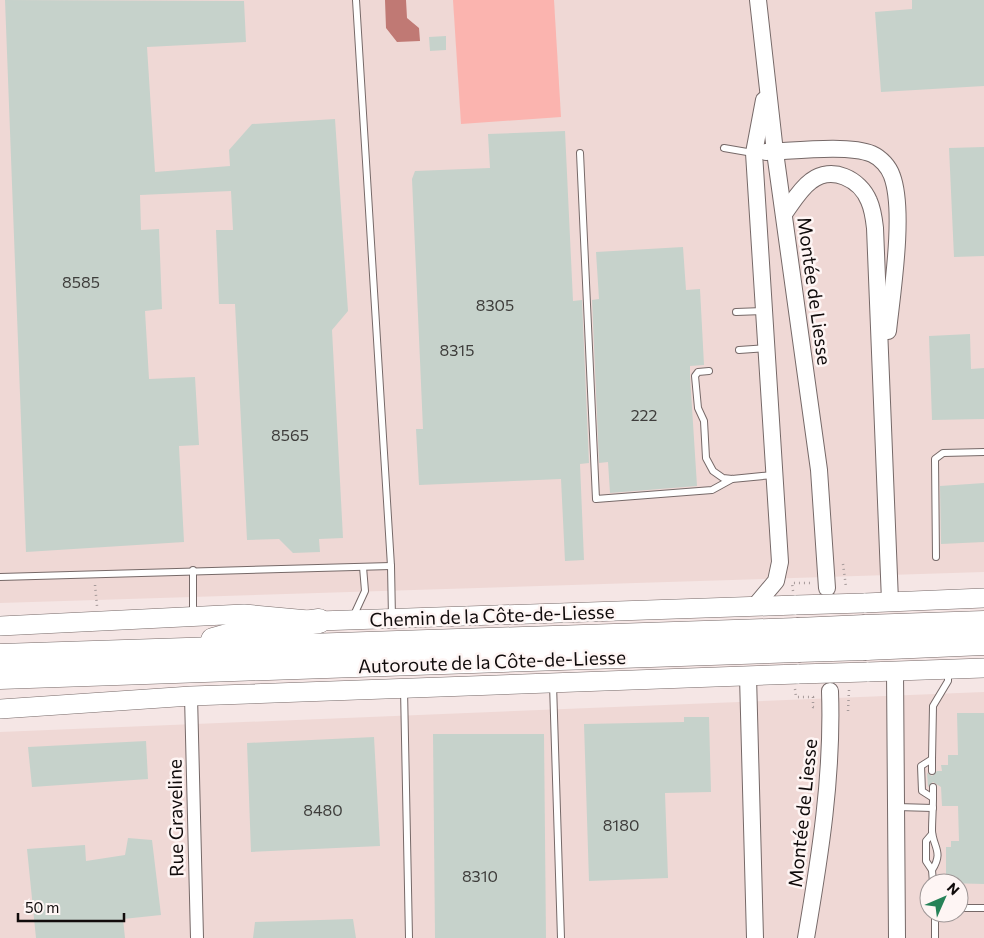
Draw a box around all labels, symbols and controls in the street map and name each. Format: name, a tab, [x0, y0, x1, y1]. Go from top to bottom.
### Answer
street label: Montée de Liesse	[793, 215, 837, 367]
house number: 8585	[62, 272, 100, 291]
house number: 8305	[476, 295, 514, 314]
house number: 8315	[440, 340, 474, 359]
house number: 222	[631, 405, 657, 424]
house number: 8565	[271, 425, 309, 444]
street label: Chemin de la Côte-de-Liesse	[369, 599, 615, 631]
street label: Autoroute de la Côte-de-Liesse	[358, 645, 626, 677]
street label: Montée de Liesse	[783, 737, 821, 889]
street label: Rue Graveline	[162, 759, 188, 877]
house number: 8480	[303, 800, 343, 819]
house number: 8180	[603, 815, 639, 834]
house number: 8310	[462, 866, 498, 885]
north arrow	[919, 873, 969, 923]
text: N	[944, 879, 963, 898]
scale bar	[18, 890, 124, 922]
text: 50 m	[25, 898, 59, 916]

